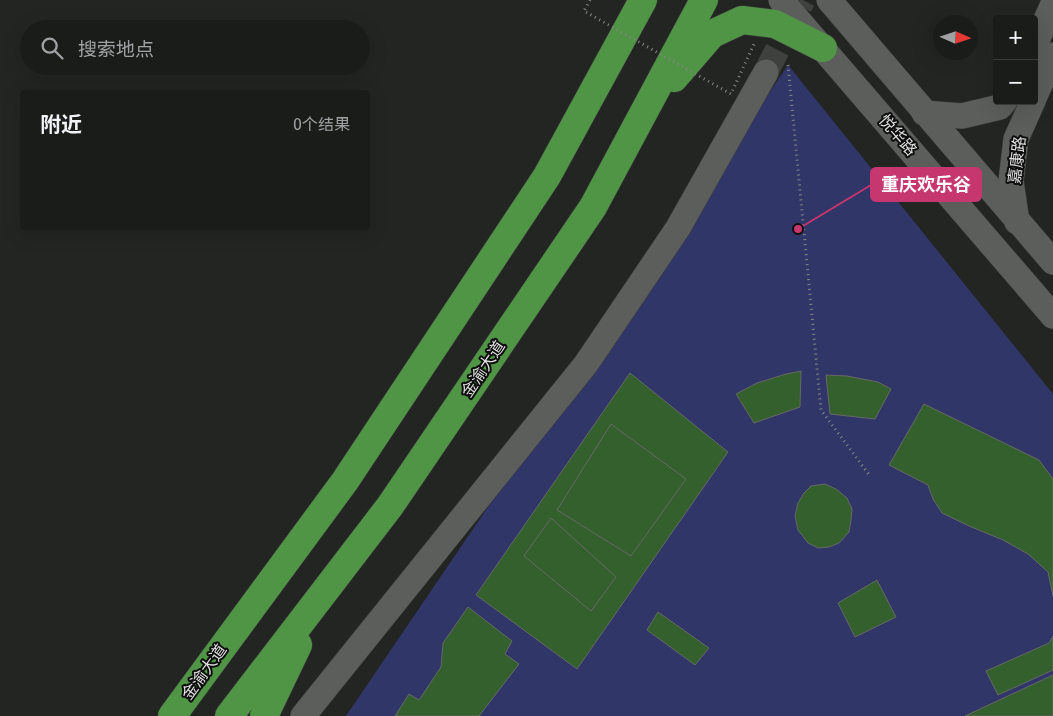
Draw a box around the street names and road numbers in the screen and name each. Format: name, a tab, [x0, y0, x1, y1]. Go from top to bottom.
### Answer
street label: 悦华路	[875, 111, 921, 159]
street label: 嘉康路	[1005, 135, 1029, 185]
street label: 金渝大道	[457, 337, 509, 401]
street label: 金渝大道	[178, 641, 230, 703]

